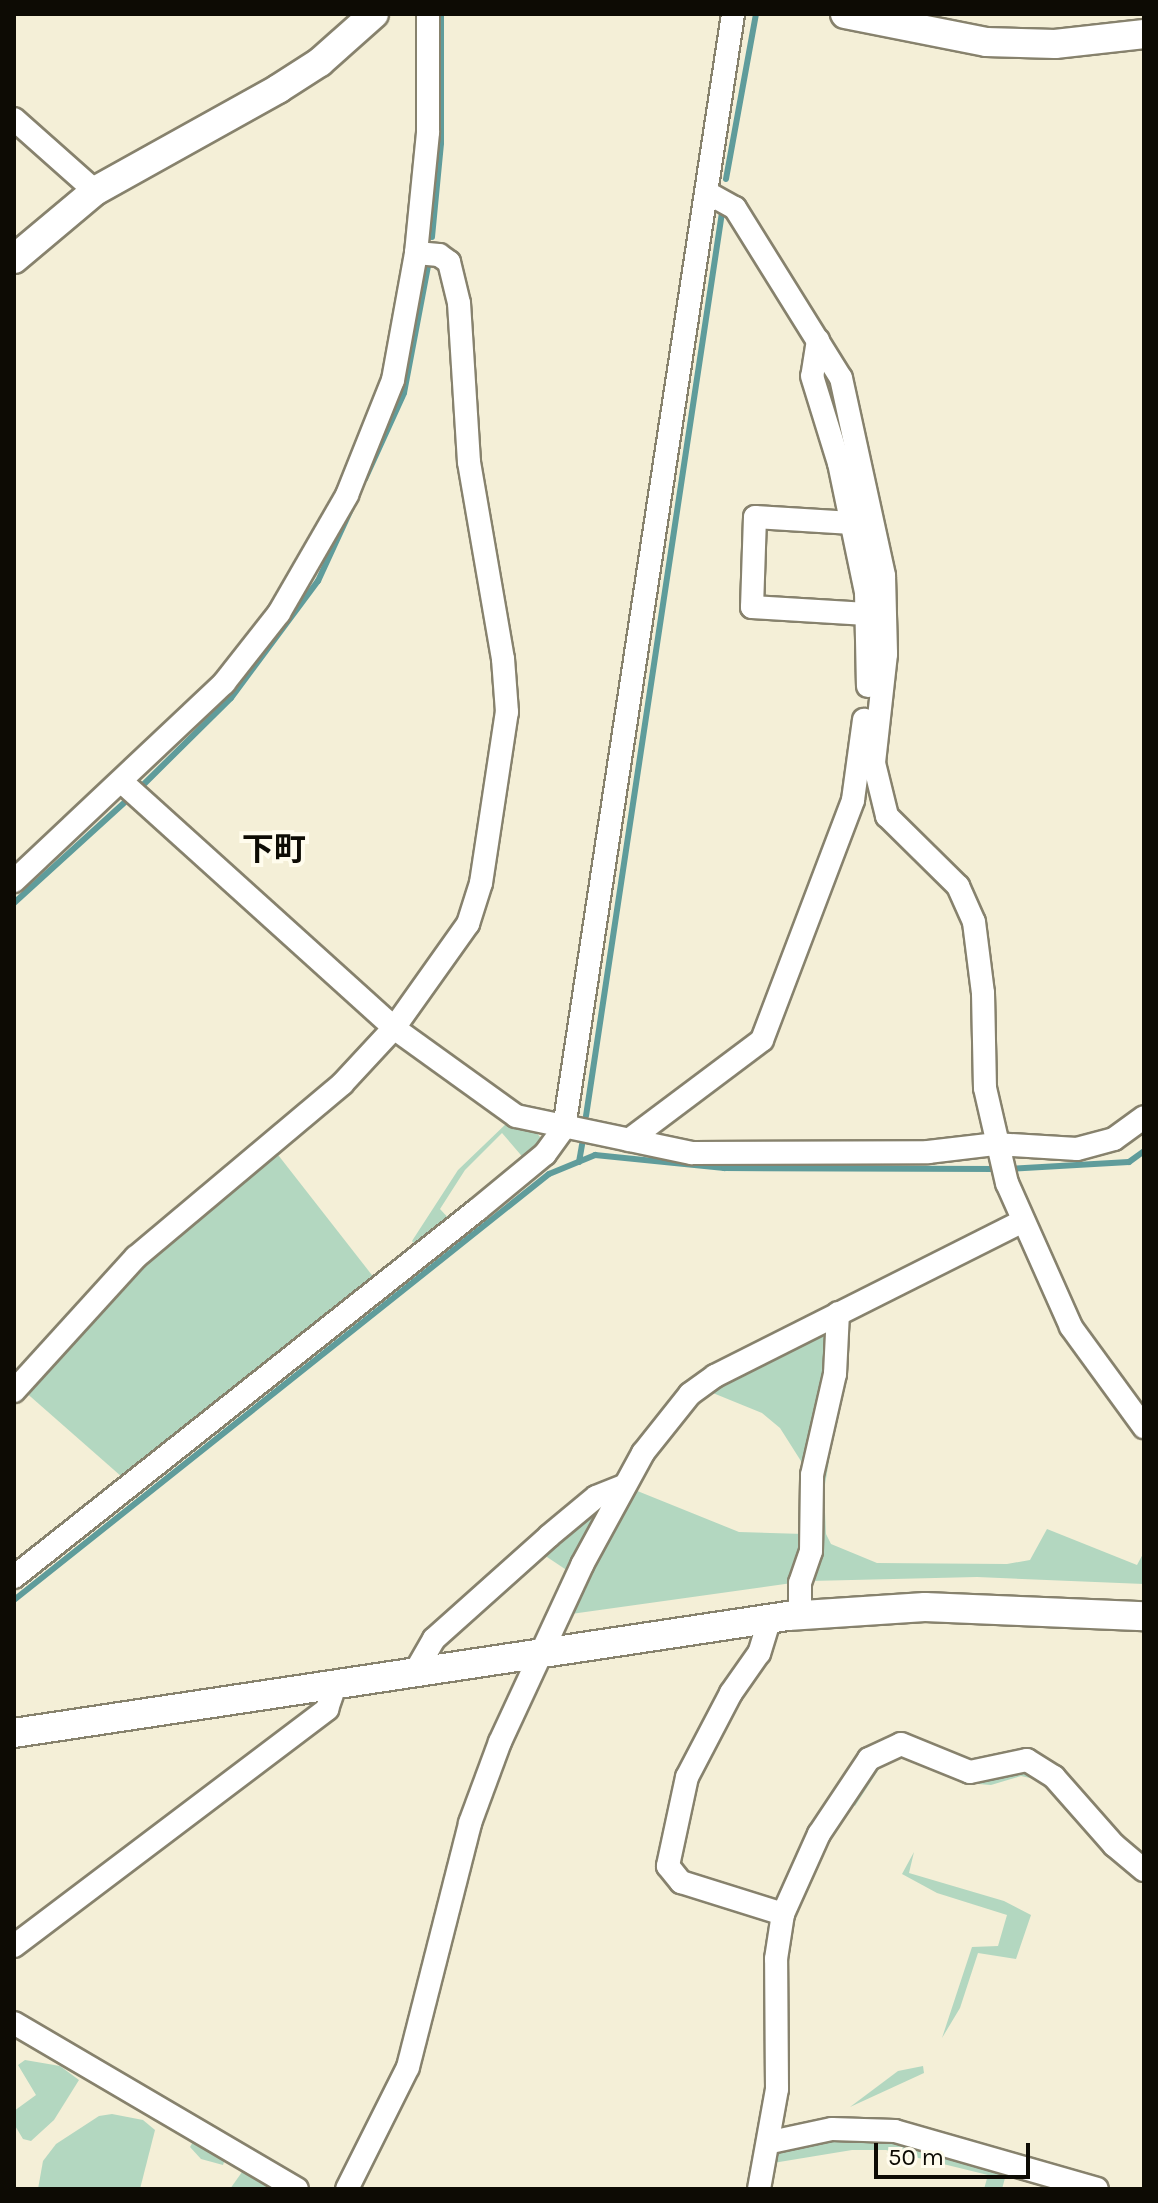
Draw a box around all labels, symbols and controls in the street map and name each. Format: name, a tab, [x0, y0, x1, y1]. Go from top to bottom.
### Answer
district label: 下町	[242, 831, 306, 869]
scale bar	[878, 2127, 1034, 2177]
text: 50 m	[888, 2143, 944, 2171]

